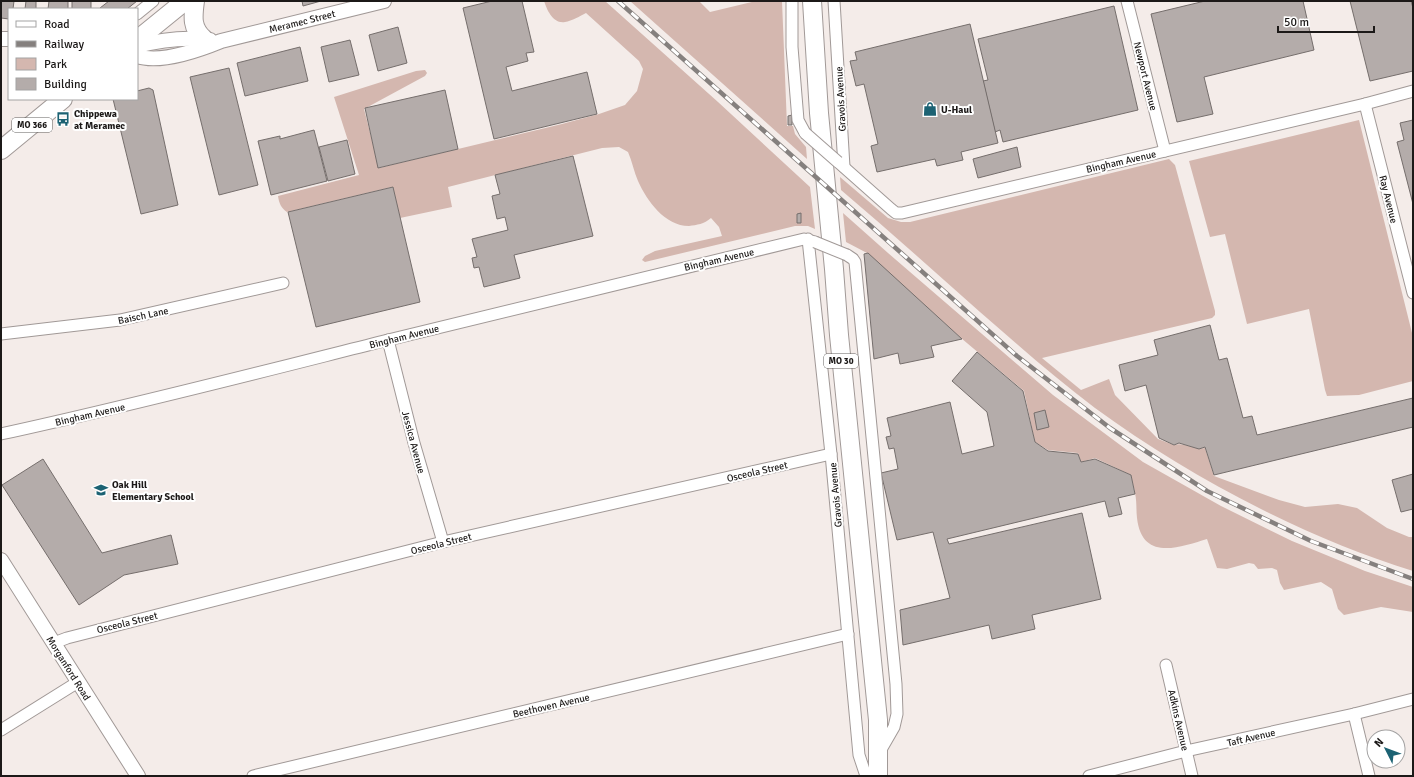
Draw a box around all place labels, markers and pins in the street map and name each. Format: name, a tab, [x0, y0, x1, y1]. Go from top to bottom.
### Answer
shop icon: U-Haul	[922, 101, 938, 117]
place label: U-Haul	[941, 104, 972, 116]
place label: Chippewa at Meramec	[74, 108, 125, 132]
bus stop icon: Chippewa at Meramec	[55, 111, 71, 127]
place label: Oak Hill Elementary School	[112, 479, 194, 503]
school or university icon: Oak Hill Elementary School	[93, 482, 109, 498]

